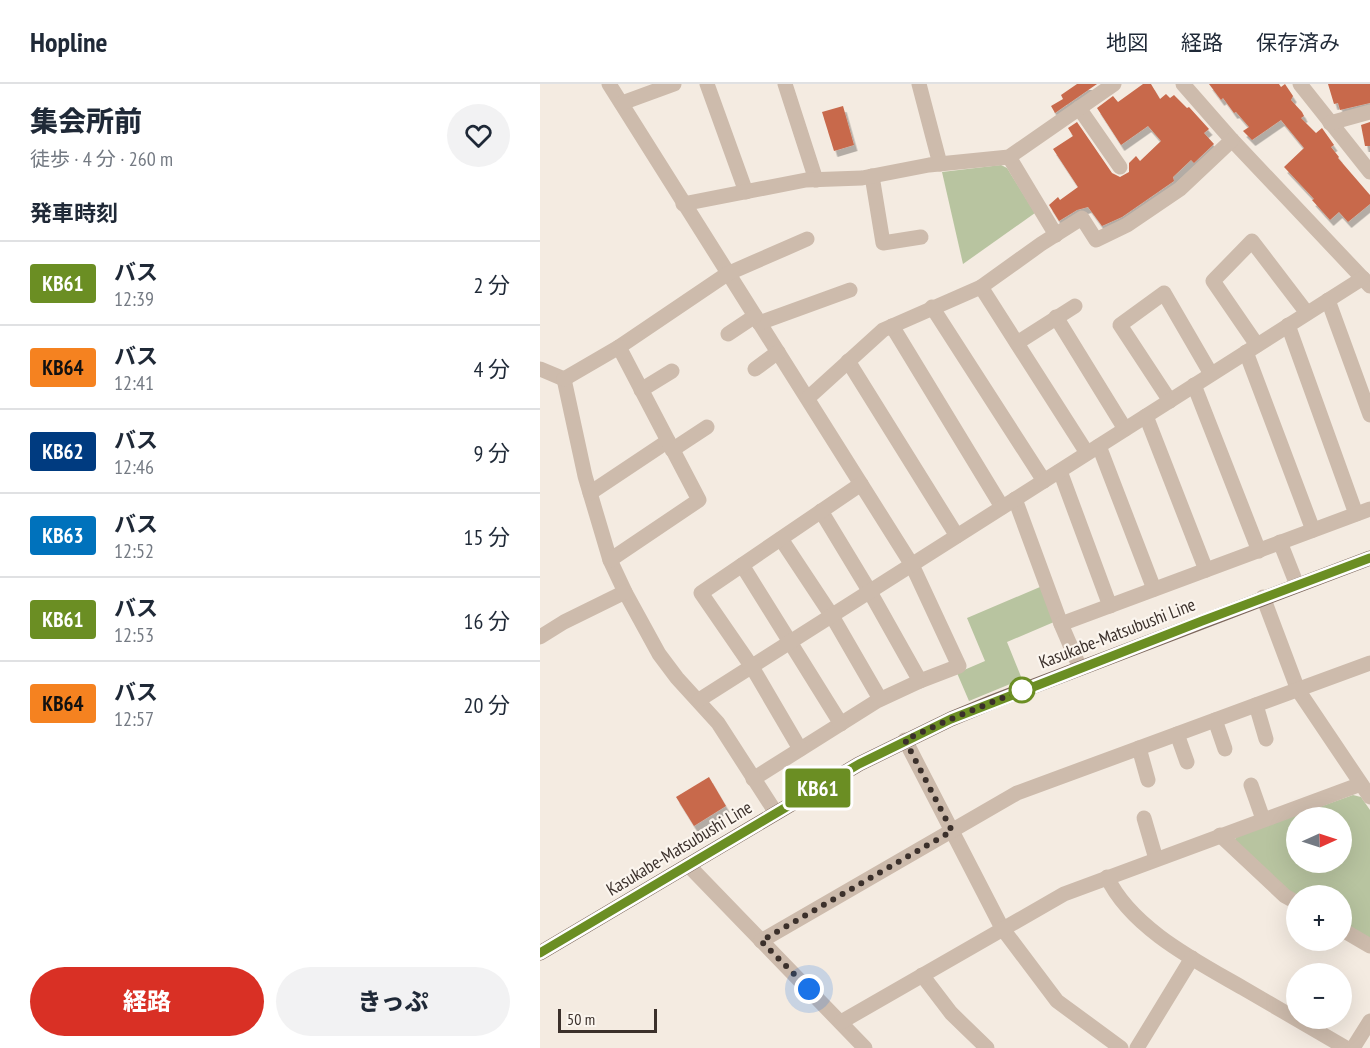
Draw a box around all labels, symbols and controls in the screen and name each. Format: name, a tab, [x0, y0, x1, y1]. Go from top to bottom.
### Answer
text: Hopline	[30, 23, 108, 60]
text: 地図	[1106, 29, 1148, 56]
text: 経路	[1181, 29, 1223, 56]
text: 保存済み	[1256, 29, 1340, 56]
text: 集会所前	[30, 102, 142, 139]
button: heart	[447, 104, 510, 167]
text: 徒歩 · 4 分 · 260 m	[30, 146, 173, 172]
text: 発車時刻	[30, 199, 118, 227]
text: バス	[114, 258, 158, 286]
text: KB61	[42, 270, 84, 297]
text: 2 分	[473, 271, 510, 299]
text: 12:39	[114, 286, 154, 312]
text: バス	[114, 342, 158, 370]
text: KB64	[42, 354, 84, 381]
text: 4 分	[473, 355, 510, 383]
text: 12:41	[114, 370, 154, 396]
text: バス	[114, 426, 158, 454]
text: KB62	[42, 438, 84, 465]
text: 9 分	[473, 439, 510, 467]
text: 12:46	[114, 454, 154, 480]
text: バス	[114, 510, 158, 538]
text: KB63	[42, 522, 84, 549]
text: 15 分	[464, 523, 510, 551]
text: 12:52	[114, 538, 154, 564]
street label: Kasukabe-Matsubushi Line	[1035, 593, 1199, 673]
text: バス	[114, 594, 158, 622]
text: KB61	[42, 606, 84, 633]
text: 16 分	[464, 607, 510, 635]
text: 12:53	[114, 622, 154, 648]
unlabelled marker	[1009, 677, 1035, 703]
text: バス	[114, 678, 158, 706]
text: KB64	[42, 690, 84, 717]
text: 20 分	[464, 691, 510, 719]
text: 12:57	[114, 706, 154, 732]
line badge: KB61	[776, 768, 860, 808]
text: KB61	[797, 775, 839, 802]
street label: Kasukabe-Matsubushi Line	[602, 795, 756, 901]
north arrow	[1286, 807, 1352, 873]
map controls	[1286, 807, 1352, 1029]
button: +	[1286, 885, 1352, 951]
button: −	[1286, 963, 1352, 1029]
button: 経路	[30, 967, 264, 1036]
button: きっぷ	[276, 967, 510, 1036]
your location	[794, 974, 824, 1004]
scale bar	[558, 1006, 657, 1034]
text: 50 m	[567, 1009, 595, 1029]

